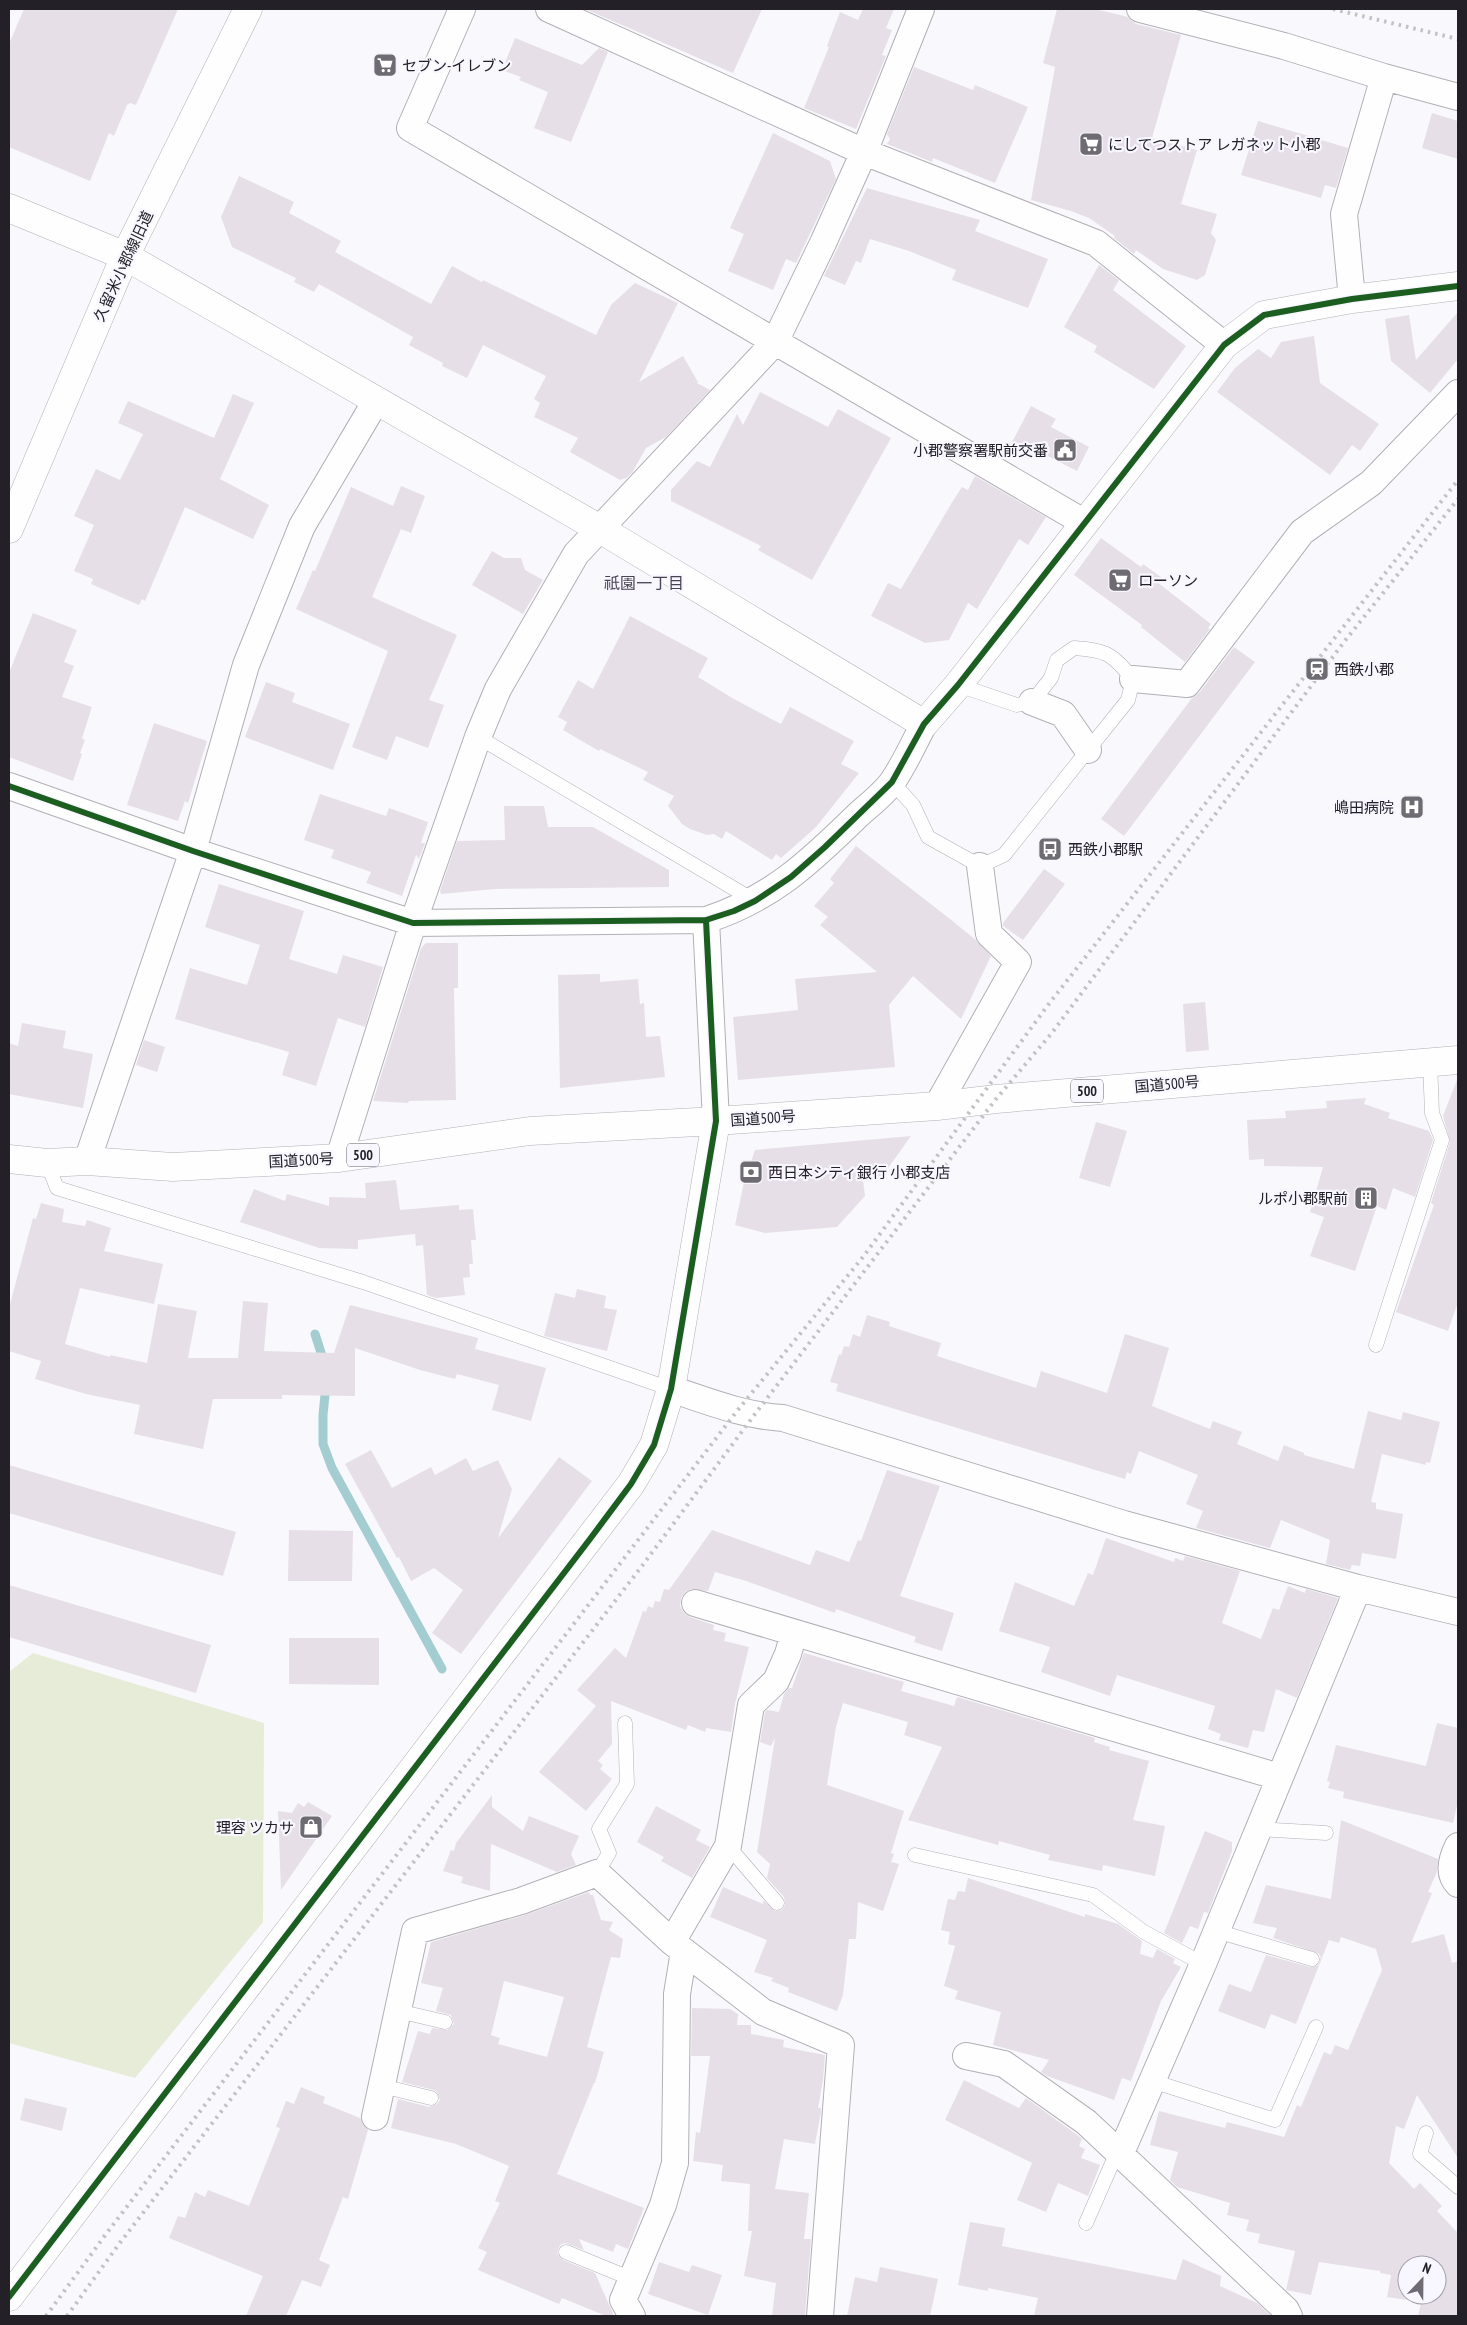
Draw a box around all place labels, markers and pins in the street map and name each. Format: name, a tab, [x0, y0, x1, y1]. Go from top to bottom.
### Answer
supermarket icon: セブン-イレブン	[372, 52, 398, 78]
place label: セブン-イレブン	[402, 56, 511, 75]
supermarket icon: にしてつストア レガネット小郡	[1078, 131, 1104, 157]
place label: にしてつストア レガネット小郡	[1108, 135, 1320, 154]
public building icon: 小郡警察署駅前交番	[1052, 437, 1078, 463]
place label: 小郡警察署駅前交番	[913, 441, 1048, 460]
supermarket icon: ローソン	[1107, 567, 1133, 593]
place label: ローソン	[1138, 571, 1198, 590]
station icon: 西鉄小郡	[1304, 656, 1330, 682]
place label: 西鉄小郡	[1334, 660, 1394, 679]
hospital icon: 嶋田病院	[1399, 794, 1425, 820]
place label: 嶋田病院	[1334, 798, 1394, 817]
bus stop icon: 西鉄小郡駅	[1037, 836, 1063, 862]
place label: 西鉄小郡駅	[1068, 840, 1143, 859]
bank icon: 西日本シティ銀行 小郡支店	[738, 1159, 764, 1185]
place label: 西日本シティ銀行 小郡支店	[768, 1163, 950, 1182]
building icon: ルポ小郡駅前	[1353, 1185, 1379, 1211]
place label: ルポ小郡駅前	[1258, 1189, 1348, 1208]
shop icon: 理容 ツカサ	[298, 1814, 324, 1840]
place label: 理容 ツカサ	[216, 1818, 294, 1837]

